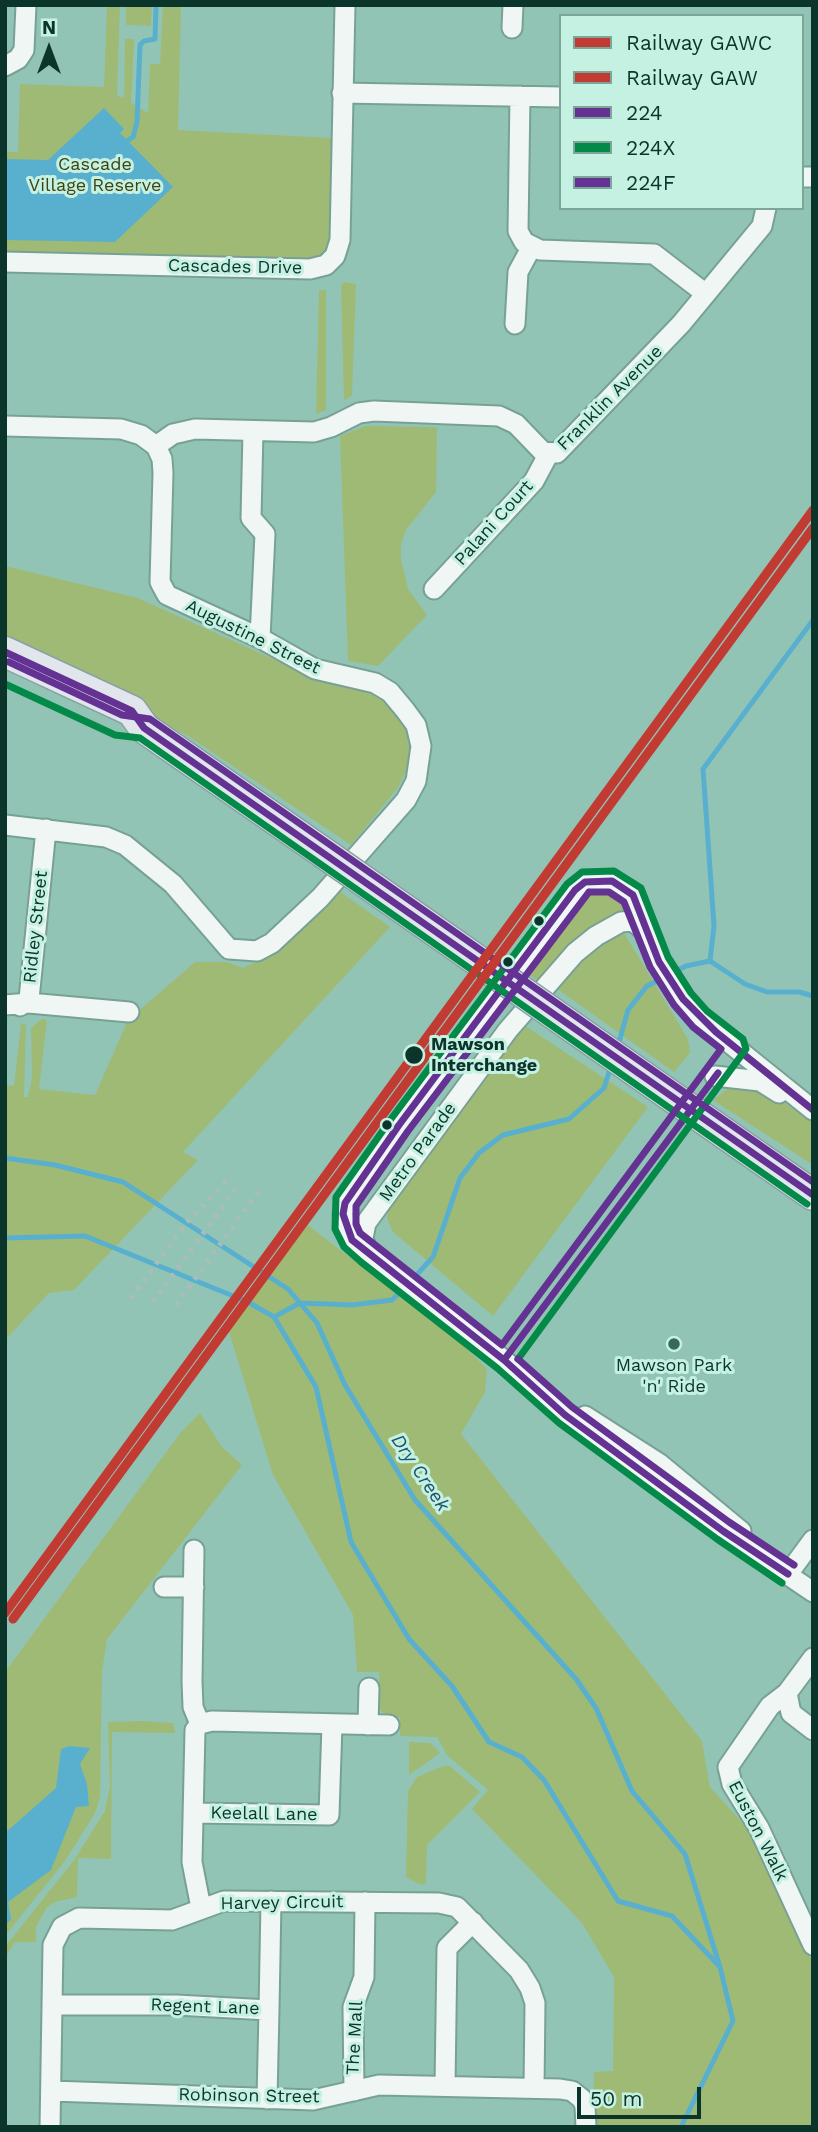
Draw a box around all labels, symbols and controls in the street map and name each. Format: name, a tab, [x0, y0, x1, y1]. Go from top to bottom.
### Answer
north arrow	[14, 14, 84, 84]
legend	[559, 14, 804, 210]
text: N	[42, 16, 56, 39]
text: Railway GAWC	[626, 30, 772, 55]
text: Railway GAW	[626, 65, 758, 90]
text: 224	[626, 100, 663, 125]
text: 224X	[626, 135, 675, 160]
park label: Cascade Village Reserve	[29, 154, 161, 196]
text: 224F	[626, 170, 676, 195]
street label: Cascades Drive	[168, 255, 302, 279]
street label: Franklin Avenue	[553, 341, 667, 455]
street label: Palani Court	[450, 476, 538, 570]
street label: Augustine Street	[182, 595, 324, 679]
street label: Ridley Street	[19, 870, 53, 984]
unlabelled marker	[532, 914, 546, 928]
unlabelled marker	[501, 955, 515, 969]
place label: Mawson Interchange	[431, 1034, 537, 1076]
marker: Mawson Interchange	[403, 1044, 425, 1066]
street label: Metro Parade	[375, 1098, 461, 1206]
unlabelled marker	[380, 1118, 394, 1132]
marker: Mawson Park 'n' Ride	[666, 1336, 682, 1352]
place label: Mawson Park 'n' Ride	[616, 1355, 732, 1398]
water label: Dry Creek	[386, 1430, 454, 1516]
street label: Euston Walk	[723, 1777, 793, 1885]
street label: Keelall Lane	[210, 1802, 318, 1826]
street label: Harvey Circuit	[220, 1891, 344, 1915]
street label: Regent Lane	[150, 1994, 260, 2020]
street label: The Mall	[342, 2000, 368, 2076]
scale bar	[580, 2072, 704, 2116]
street label: Robinson Street	[178, 2084, 320, 2108]
text: 50 m	[590, 2086, 642, 2111]

